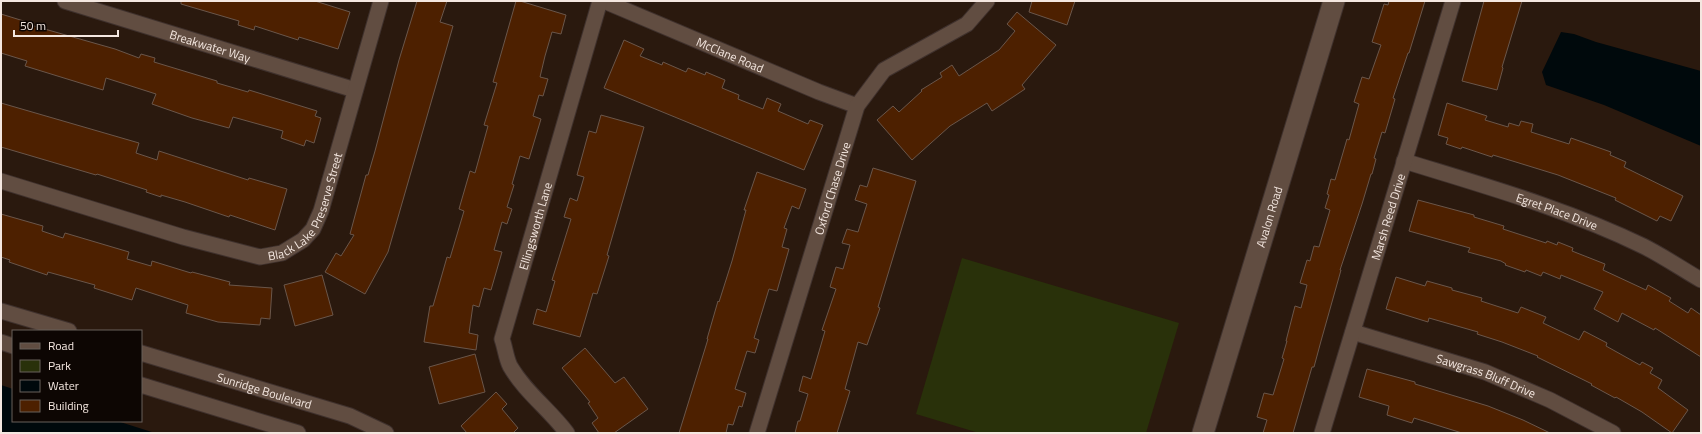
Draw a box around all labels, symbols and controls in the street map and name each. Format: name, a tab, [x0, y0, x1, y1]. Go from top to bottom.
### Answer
scale bar	[14, 12, 118, 38]
text: 50 m	[20, 16, 46, 35]
street label: Breakwater Way	[168, 24, 253, 67]
street label: McClane Road	[693, 32, 767, 77]
street label: Oxford Chase Drive	[809, 139, 855, 237]
street label: Black Lake Preserve Street	[266, 149, 347, 265]
street label: Marsh Reed Drive	[1365, 171, 1410, 262]
street label: Ellingsworth Lane	[513, 180, 556, 272]
street label: Avalon Road	[1250, 184, 1287, 250]
street label: Egret Place Drive	[1514, 187, 1601, 234]
legend	[12, 330, 142, 422]
text: Road	[48, 336, 74, 355]
street label: Sawgrass Bluff Drive	[1434, 348, 1539, 402]
text: Park	[48, 356, 71, 375]
street label: Sunridge Boulevard	[215, 367, 314, 414]
text: Water	[48, 376, 79, 395]
text: Building	[48, 396, 89, 415]

